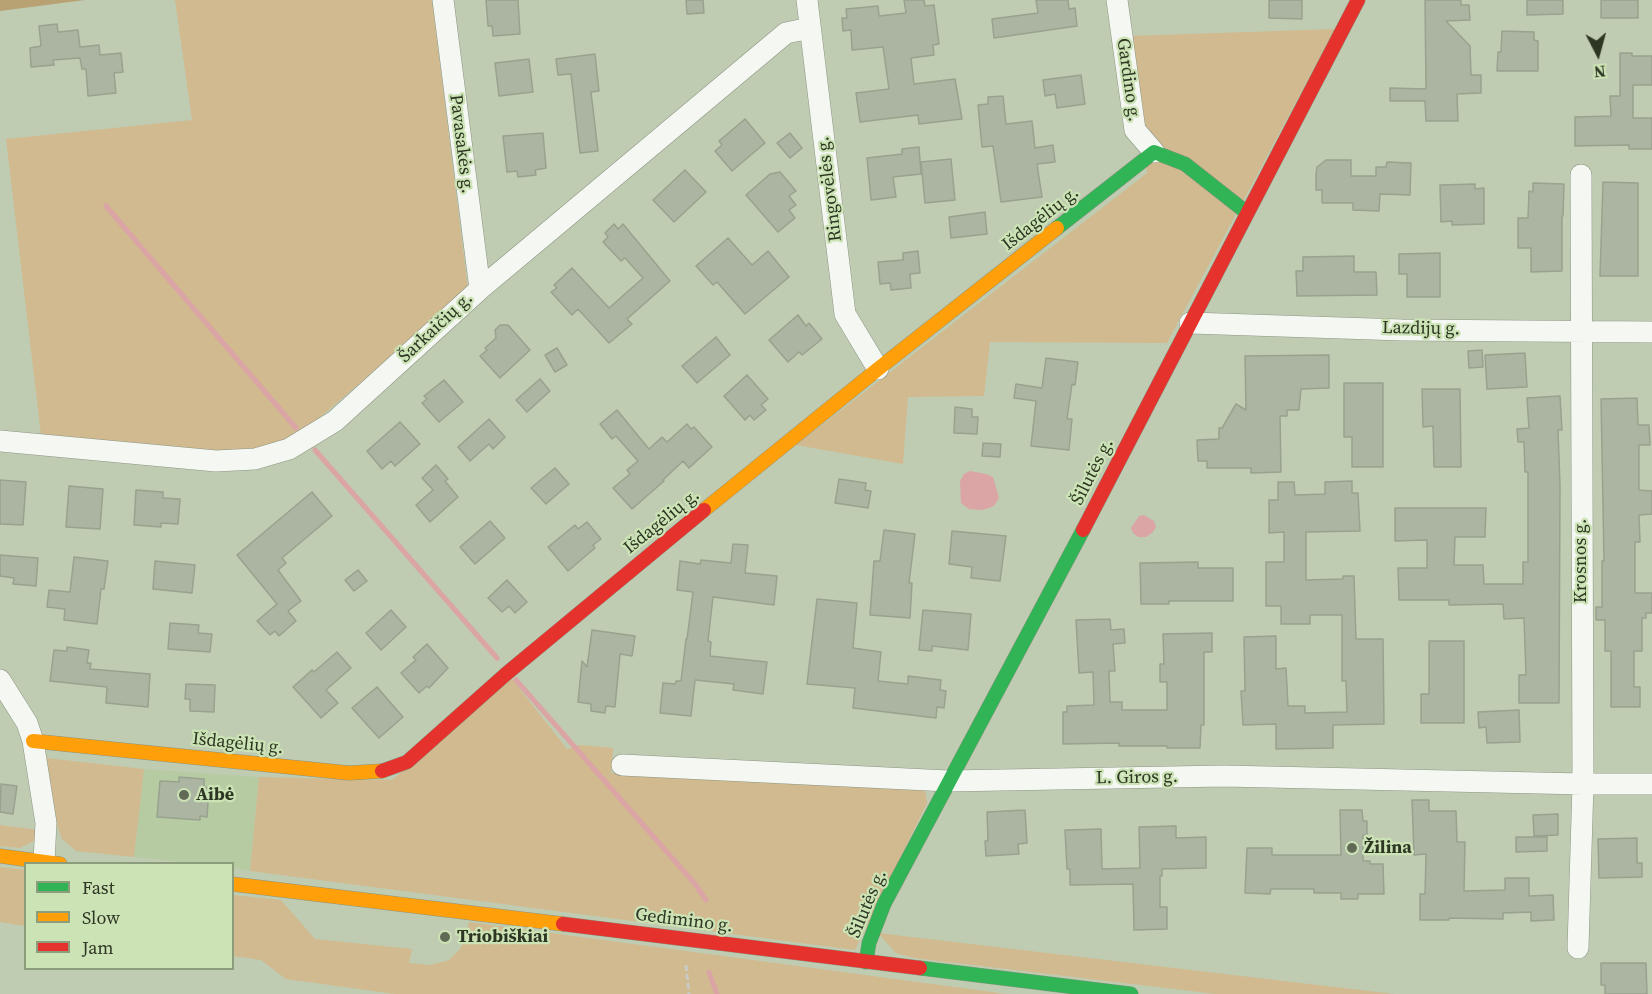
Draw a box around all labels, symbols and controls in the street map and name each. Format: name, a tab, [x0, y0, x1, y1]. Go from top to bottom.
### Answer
north arrow	[1568, 24, 1628, 84]
street label: Gardino g.	[1111, 37, 1145, 123]
text: N	[1593, 60, 1607, 83]
street label: Pavasakės g.	[444, 93, 478, 195]
street label: Ringovėlės g.	[813, 135, 847, 243]
street label: Išdagėlių g.	[998, 182, 1084, 256]
street label: Šarkaičių g.	[394, 288, 478, 368]
street label: Lazdijų g.	[1382, 318, 1460, 340]
street label: Šilutės g.	[1067, 435, 1119, 509]
street label: Išdagėlių g.	[620, 485, 704, 559]
street label: Krosnos g.	[1570, 519, 1592, 603]
street label: Išdagėlių g.	[191, 728, 285, 760]
street label: L. Giros g.	[1096, 766, 1178, 790]
place label: Aibė	[196, 784, 234, 806]
marker: Aibė	[177, 788, 191, 802]
place label: Žilina	[1364, 837, 1412, 859]
marker: Žilina	[1345, 841, 1359, 855]
legend	[24, 862, 234, 970]
street label: Šilutės g.	[844, 867, 892, 941]
text: Fast	[82, 875, 115, 900]
street label: Gedimino g.	[634, 904, 734, 938]
text: Slow	[82, 905, 120, 930]
place label: Triobiškiai	[457, 926, 548, 948]
marker: Triobiškiai	[438, 930, 452, 944]
text: Jam	[82, 935, 114, 960]

